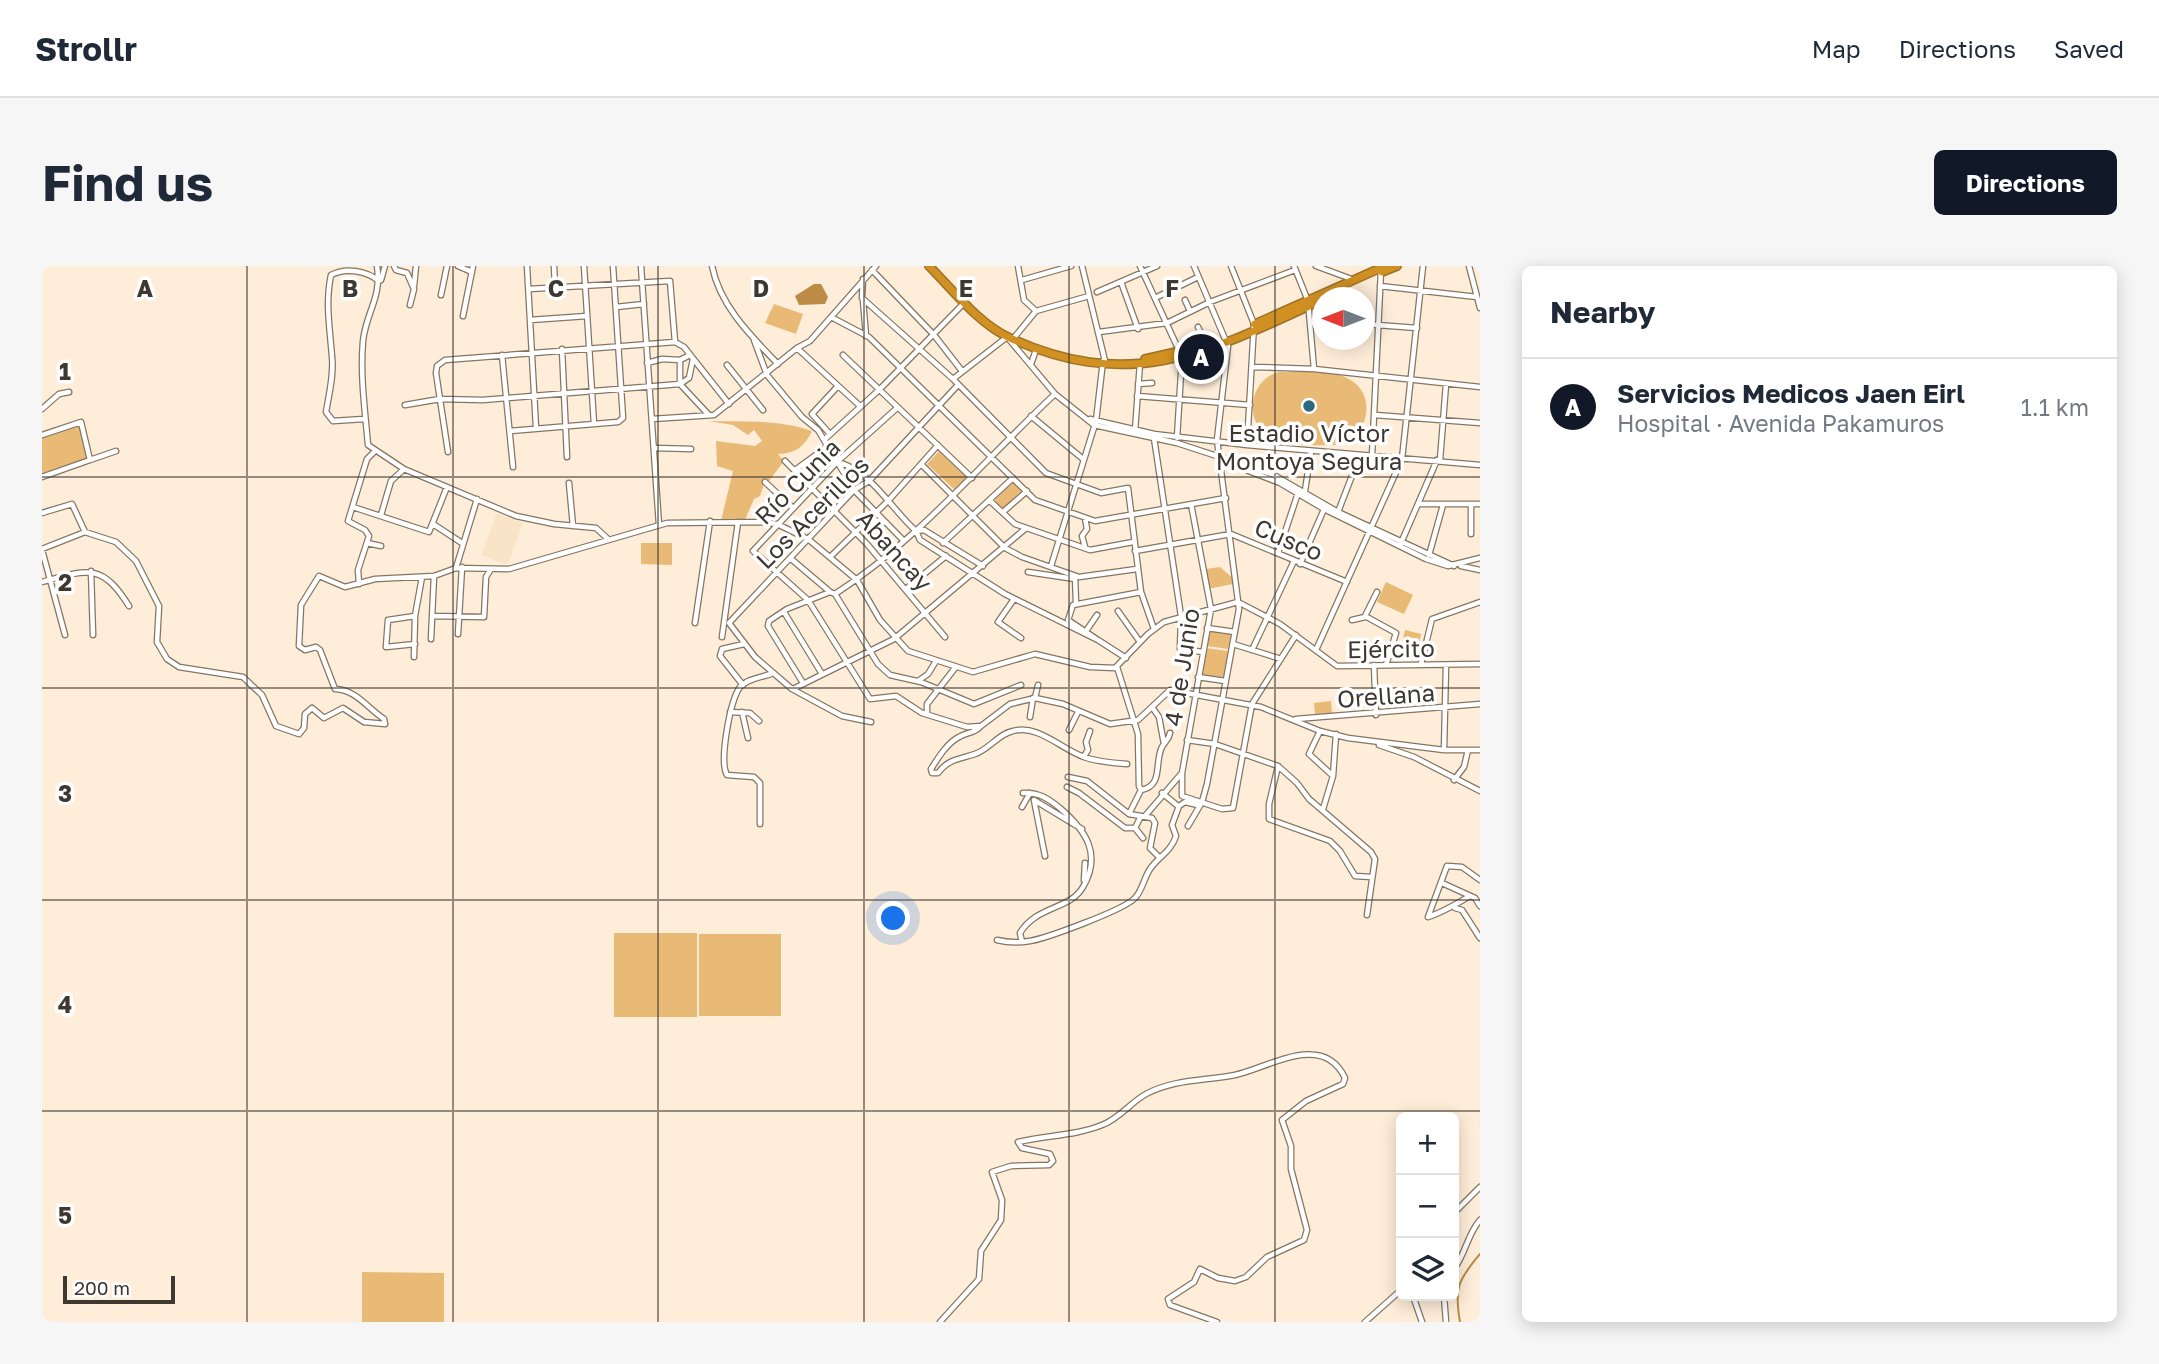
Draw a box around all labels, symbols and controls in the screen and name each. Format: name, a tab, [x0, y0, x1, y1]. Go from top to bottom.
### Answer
text: Strollr	[35, 29, 137, 68]
text: Map	[1812, 34, 1861, 63]
text: Directions	[1899, 34, 2016, 63]
text: Saved	[2054, 34, 2124, 63]
button: Directions	[1934, 150, 2117, 215]
text: Find us	[42, 153, 213, 212]
text: A	[137, 274, 154, 302]
text: B	[342, 274, 358, 302]
text: C	[548, 274, 564, 302]
text: D	[753, 274, 769, 302]
text: E	[959, 274, 973, 302]
text: F	[1165, 274, 1179, 302]
north arrow	[1312, 287, 1375, 350]
text: Nearby	[1550, 294, 1655, 330]
pin: A	[1178, 331, 1224, 383]
text: 1	[59, 357, 71, 385]
text: Servicios Medicos Jaen Eirl	[1617, 378, 1965, 409]
text: A	[1565, 393, 1581, 421]
text: 1.1 km	[2021, 393, 2089, 421]
marker: Estadio Víctor Montoya Segura	[1301, 398, 1317, 414]
text: Hospital · Avenida Pakamuros	[1617, 409, 1944, 437]
place label: Estadio Víctor Montoya Segura	[1216, 418, 1402, 475]
street label: Río Cunia	[748, 432, 846, 530]
street label: Los Acerillos	[750, 450, 874, 574]
street label: Abancay	[851, 504, 939, 596]
street label: Cusco	[1251, 512, 1327, 566]
text: 2	[58, 568, 72, 596]
street label: 4 de Junio	[1157, 606, 1205, 728]
street label: Ejército	[1347, 633, 1435, 663]
street label: Orellana	[1336, 677, 1436, 713]
text: 3	[58, 779, 72, 807]
your location	[876, 901, 910, 935]
text: 4	[58, 990, 72, 1018]
map controls	[1396, 1112, 1459, 1301]
button: +	[1396, 1112, 1459, 1175]
button: −	[1396, 1175, 1459, 1238]
text: 5	[58, 1201, 72, 1229]
button: layers	[1396, 1238, 1459, 1301]
scale bar	[63, 1273, 175, 1305]
text: 200 m	[74, 1276, 130, 1299]

